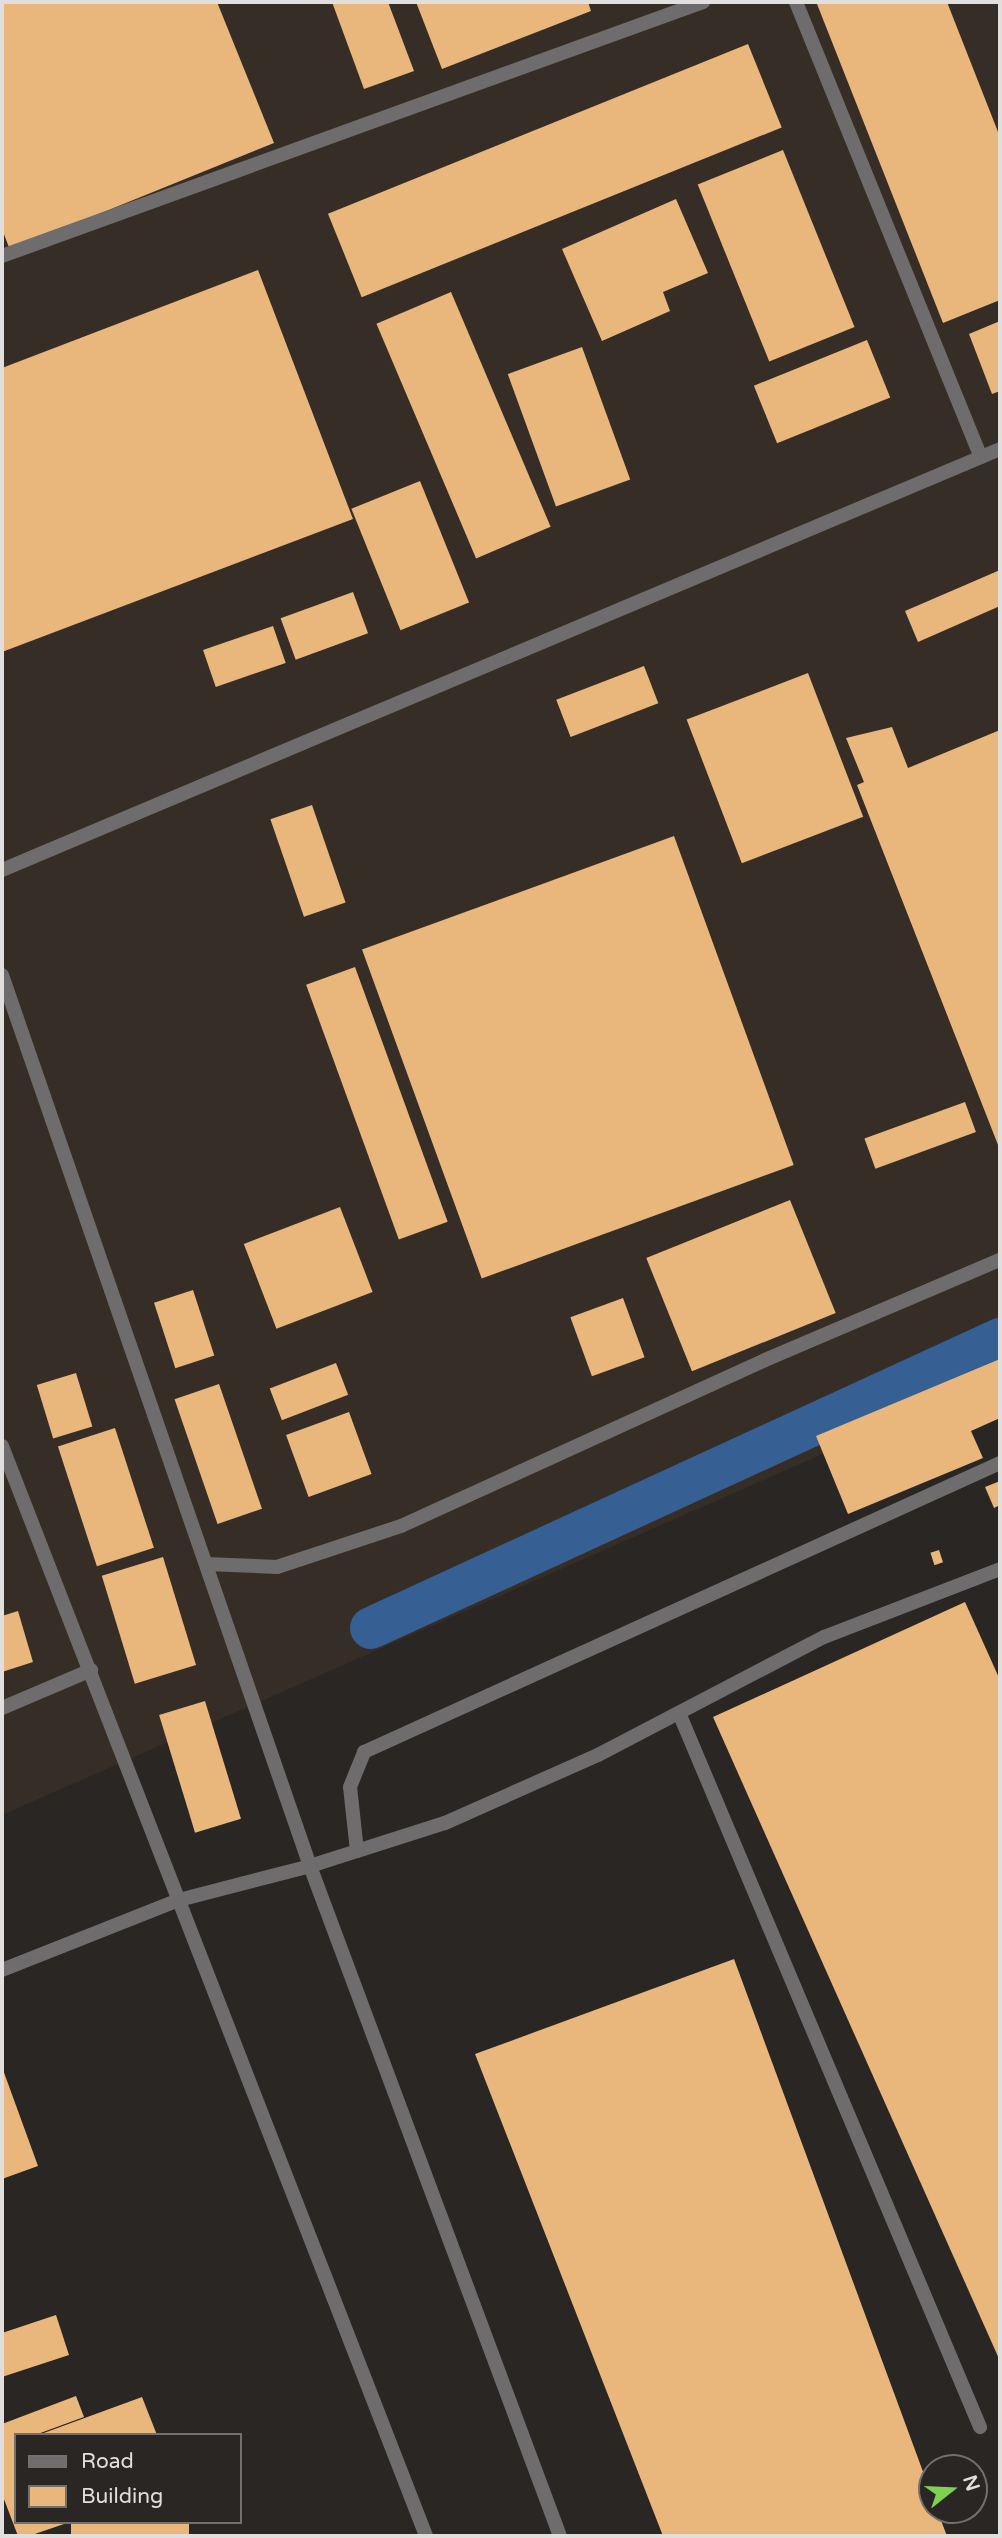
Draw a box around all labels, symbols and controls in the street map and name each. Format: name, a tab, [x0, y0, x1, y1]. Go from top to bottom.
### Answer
legend	[14, 2433, 242, 2524]
text: Road	[81, 2449, 134, 2474]
north arrow	[918, 2454, 988, 2524]
text: N	[958, 2472, 984, 2494]
text: Building	[81, 2484, 163, 2509]

